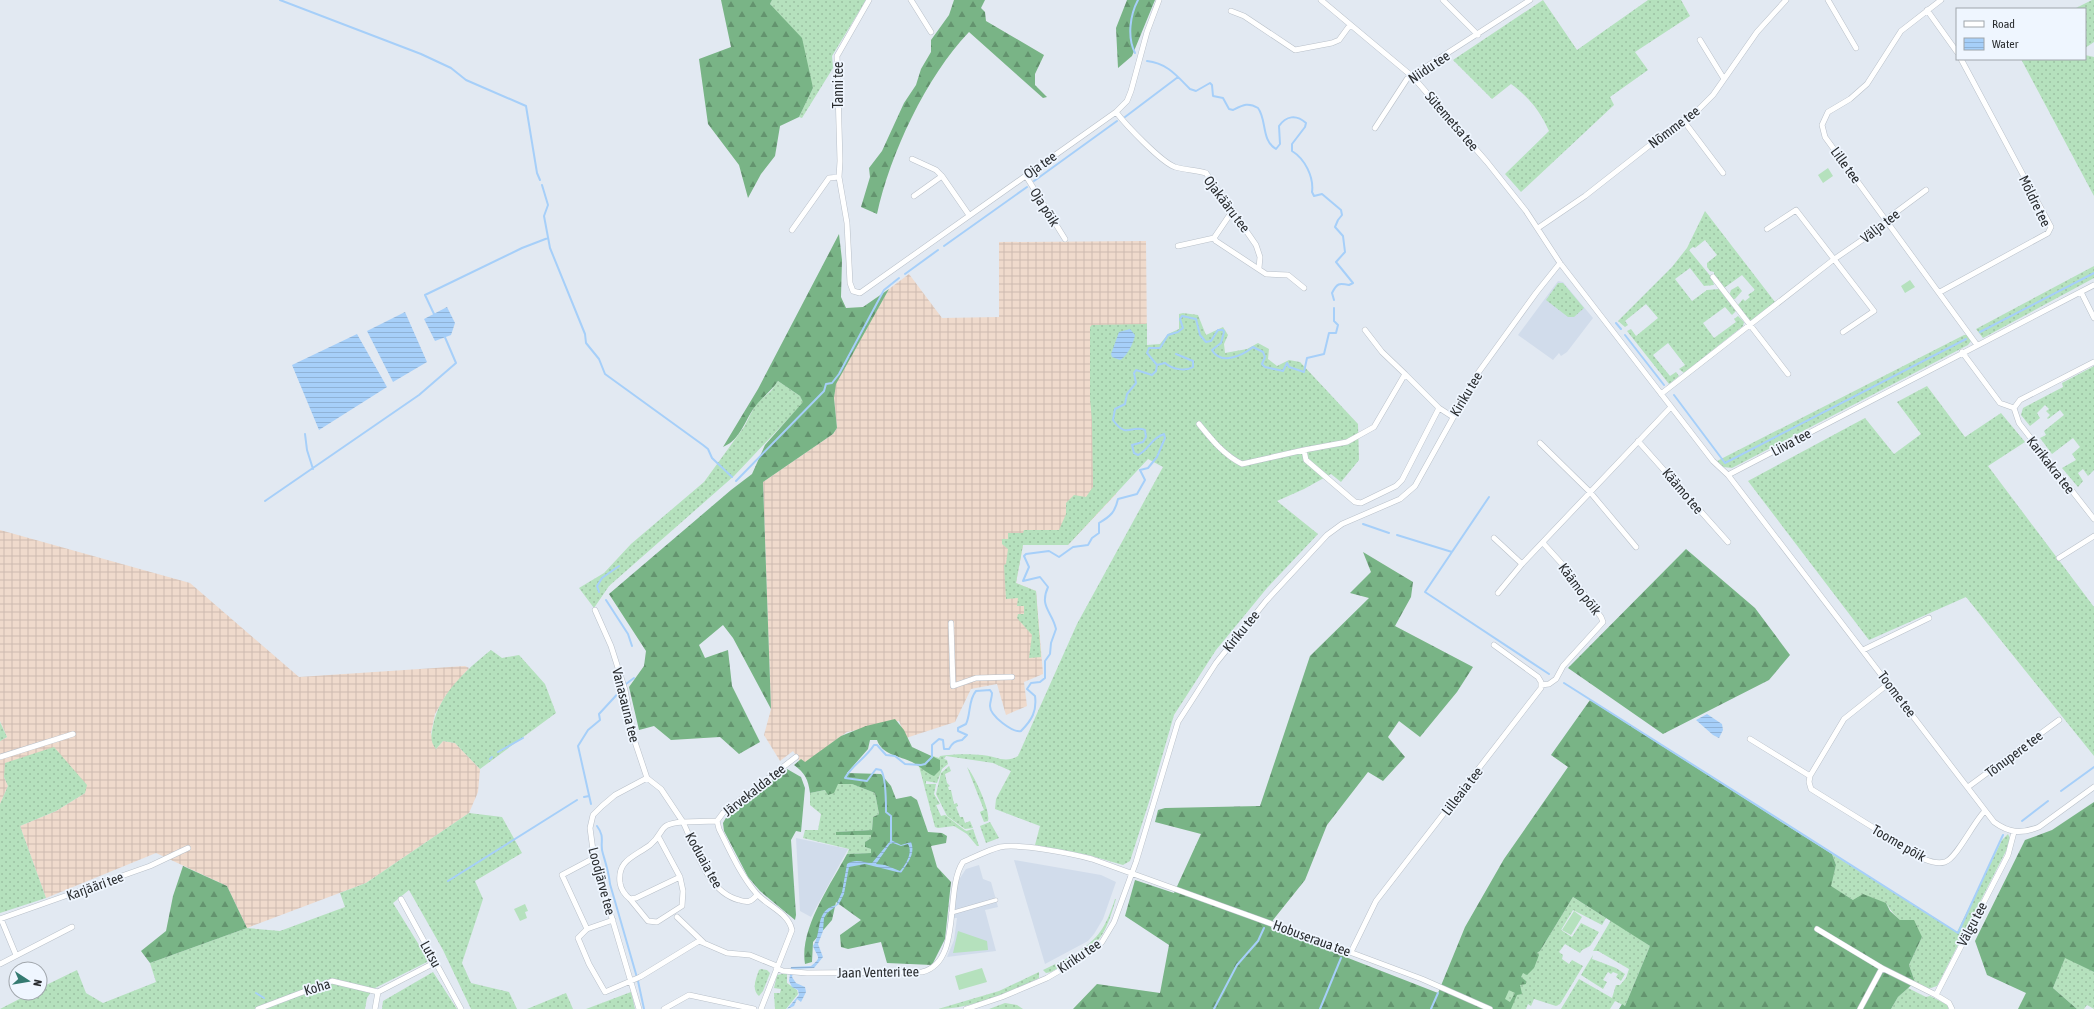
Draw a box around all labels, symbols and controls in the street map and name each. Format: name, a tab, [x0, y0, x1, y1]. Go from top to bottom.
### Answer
legend	[1956, 8, 2086, 60]
text: Road	[1992, 17, 2015, 31]
text: Water	[1992, 37, 2019, 51]
street label: Niidu tee	[1405, 47, 1453, 87]
street label: Tanni tee	[830, 62, 846, 108]
street label: Sütemetsa tee	[1422, 88, 1482, 154]
street label: Nõmme tee	[1645, 103, 1703, 151]
street label: Lille tee	[1828, 144, 1864, 186]
street label: Oja tee	[1021, 148, 1059, 182]
street label: Ojakääru tee	[1201, 173, 1253, 235]
street label: Möldre tee	[2016, 173, 2054, 229]
street label: Oja põik	[1027, 185, 1063, 229]
street label: Välja tee	[1857, 206, 1903, 246]
street label: Kiriku tee	[1447, 369, 1485, 419]
street label: Liiva tee	[1769, 425, 1813, 459]
street label: Karikakra tee	[2024, 433, 2078, 497]
street label: Käämo tee	[1659, 465, 1707, 517]
street label: Käämo põik	[1555, 560, 1605, 618]
street label: Kiriku tee	[1219, 607, 1263, 655]
street label: Vanasauna tee	[609, 666, 643, 744]
street label: Toome tee	[1875, 668, 1919, 720]
street label: Tõnupere tee	[1982, 727, 2046, 781]
street label: Järvekalda tee	[720, 761, 788, 819]
street label: Lilleaia tee	[1438, 764, 1486, 818]
street label: Toome põik	[1869, 821, 1929, 865]
street label: Koduaia tee	[682, 829, 726, 891]
street label: Loodjärve tee	[585, 845, 619, 917]
street label: Karjääri tee	[64, 868, 126, 904]
street label: Välgu tee	[1954, 899, 1990, 949]
street label: Hobuseraua tee	[1271, 917, 1353, 959]
street label: Kiriku tee	[1054, 936, 1104, 976]
street label: Lutsu	[417, 938, 445, 970]
north arrow	[8, 961, 48, 1001]
street label: Jaan Venteri tee	[837, 963, 919, 981]
street label: Koha	[302, 975, 332, 999]
text: N	[31, 979, 44, 988]

